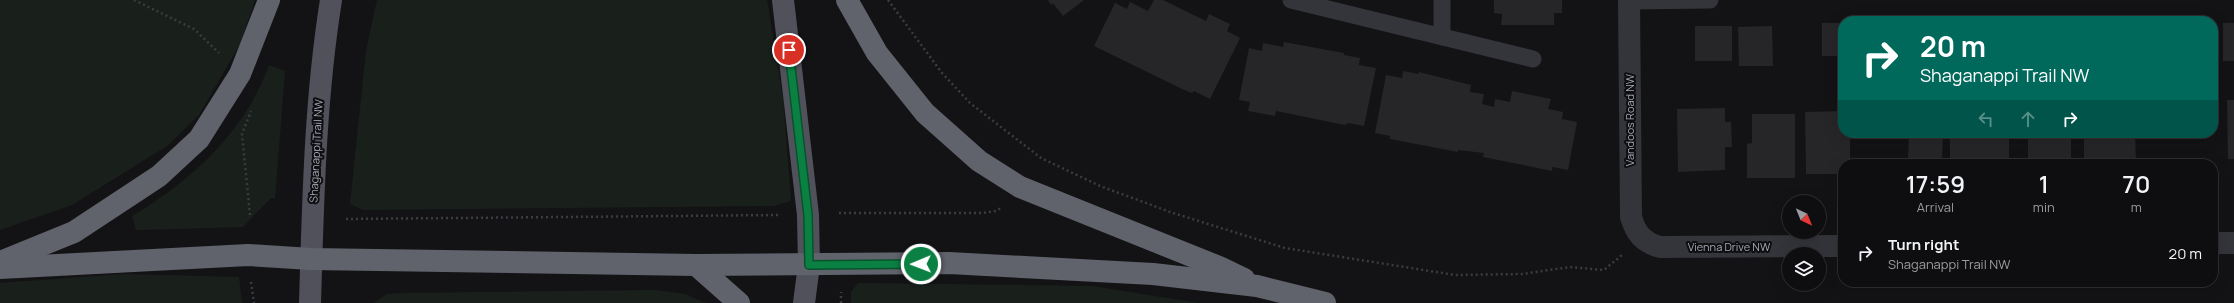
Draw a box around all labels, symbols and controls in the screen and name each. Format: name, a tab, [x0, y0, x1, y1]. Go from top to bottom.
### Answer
text: 20 m	[1920, 27, 1986, 65]
icon: right	[1854, 32, 1906, 84]
pin	[772, 33, 806, 67]
icon: arrive	[778, 39, 800, 61]
text: Shaganappi Trail NW	[1920, 63, 2089, 87]
street label: Vandoos Road NW	[1622, 73, 1637, 166]
street label: Shaganappi Trail NW	[305, 98, 326, 203]
icon: left	[1975, 108, 1997, 130]
icon: ahead	[2017, 108, 2039, 130]
icon: right	[2059, 108, 2081, 130]
text: 17:59	[1906, 167, 1965, 200]
text: 1	[2039, 167, 2049, 200]
text: 70	[2122, 167, 2150, 200]
north arrow	[1782, 195, 1826, 239]
map controls	[1782, 195, 1826, 291]
text: Arrival	[1917, 198, 1954, 216]
text: min	[2033, 198, 2055, 216]
text: m	[2131, 198, 2142, 216]
text: Turn right	[1888, 234, 1959, 255]
street label: Vienna Drive NW	[1688, 239, 1771, 254]
icon: right	[1854, 242, 1876, 264]
position arrow	[900, 243, 942, 285]
text: 20 m	[2169, 243, 2202, 264]
button: layers	[1782, 247, 1826, 291]
text: Shaganappi Trail NW	[1888, 255, 2010, 273]

